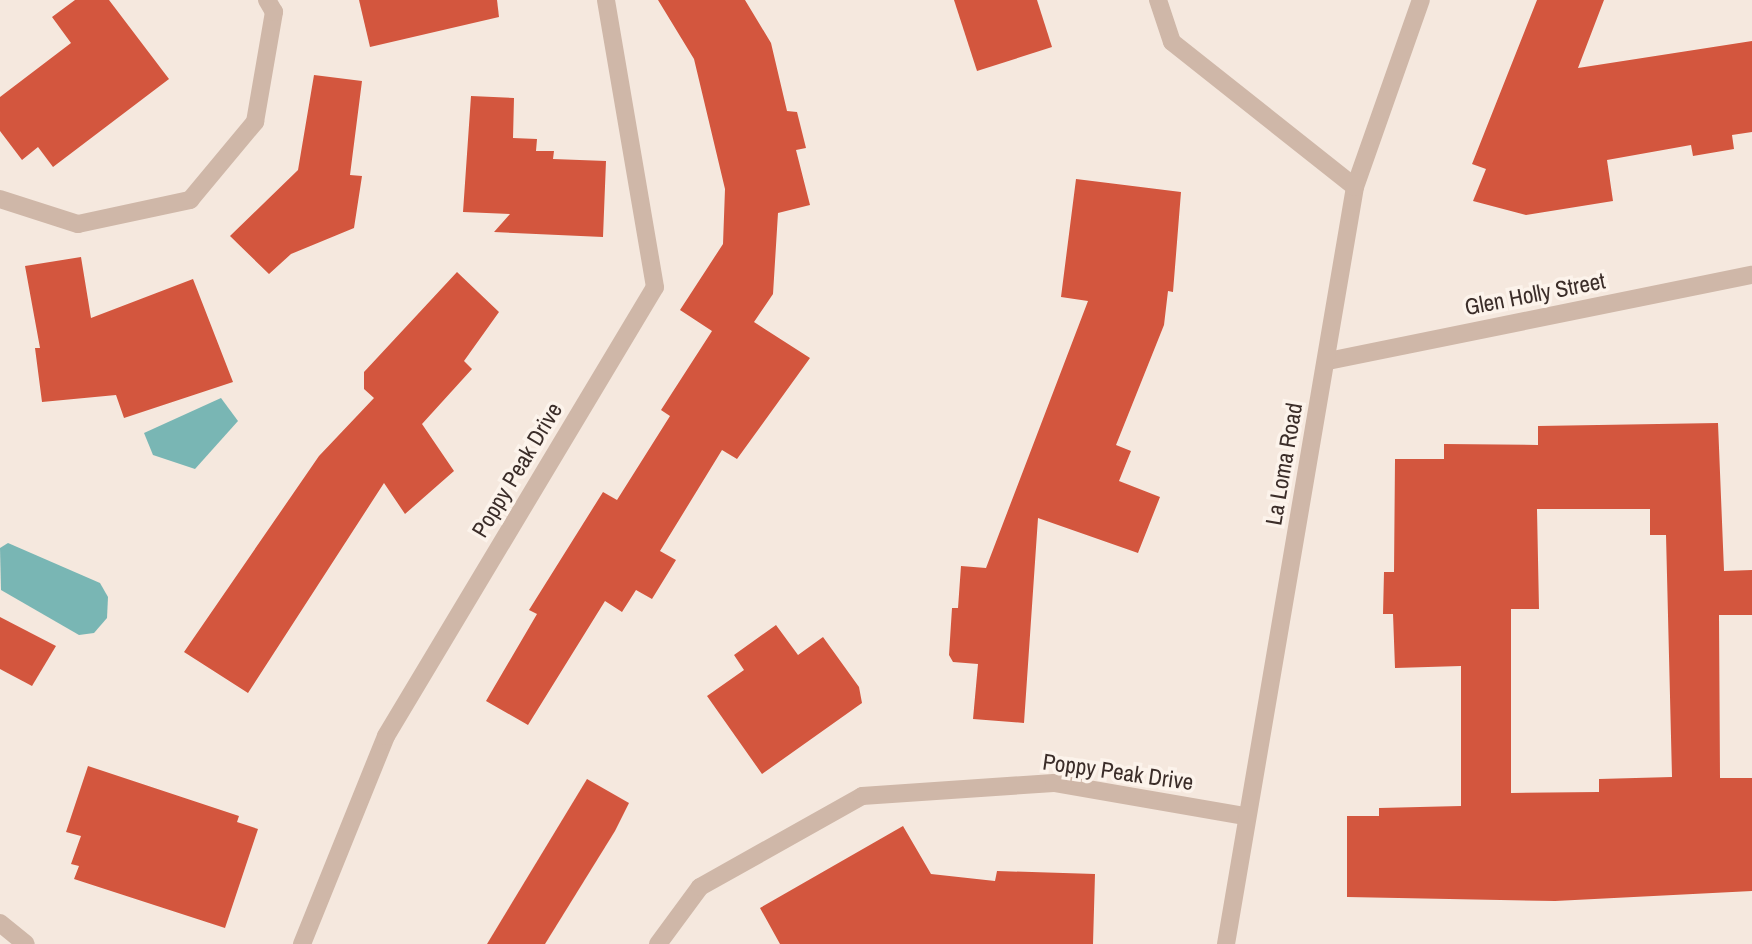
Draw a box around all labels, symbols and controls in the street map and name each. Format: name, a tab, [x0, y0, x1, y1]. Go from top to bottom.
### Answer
street label: Glen Holly Street	[1462, 267, 1608, 321]
street label: Poppy Peak Drive	[466, 398, 568, 542]
street label: La Loma Road	[1260, 401, 1308, 527]
street label: Poppy Peak Drive	[1041, 748, 1195, 796]

